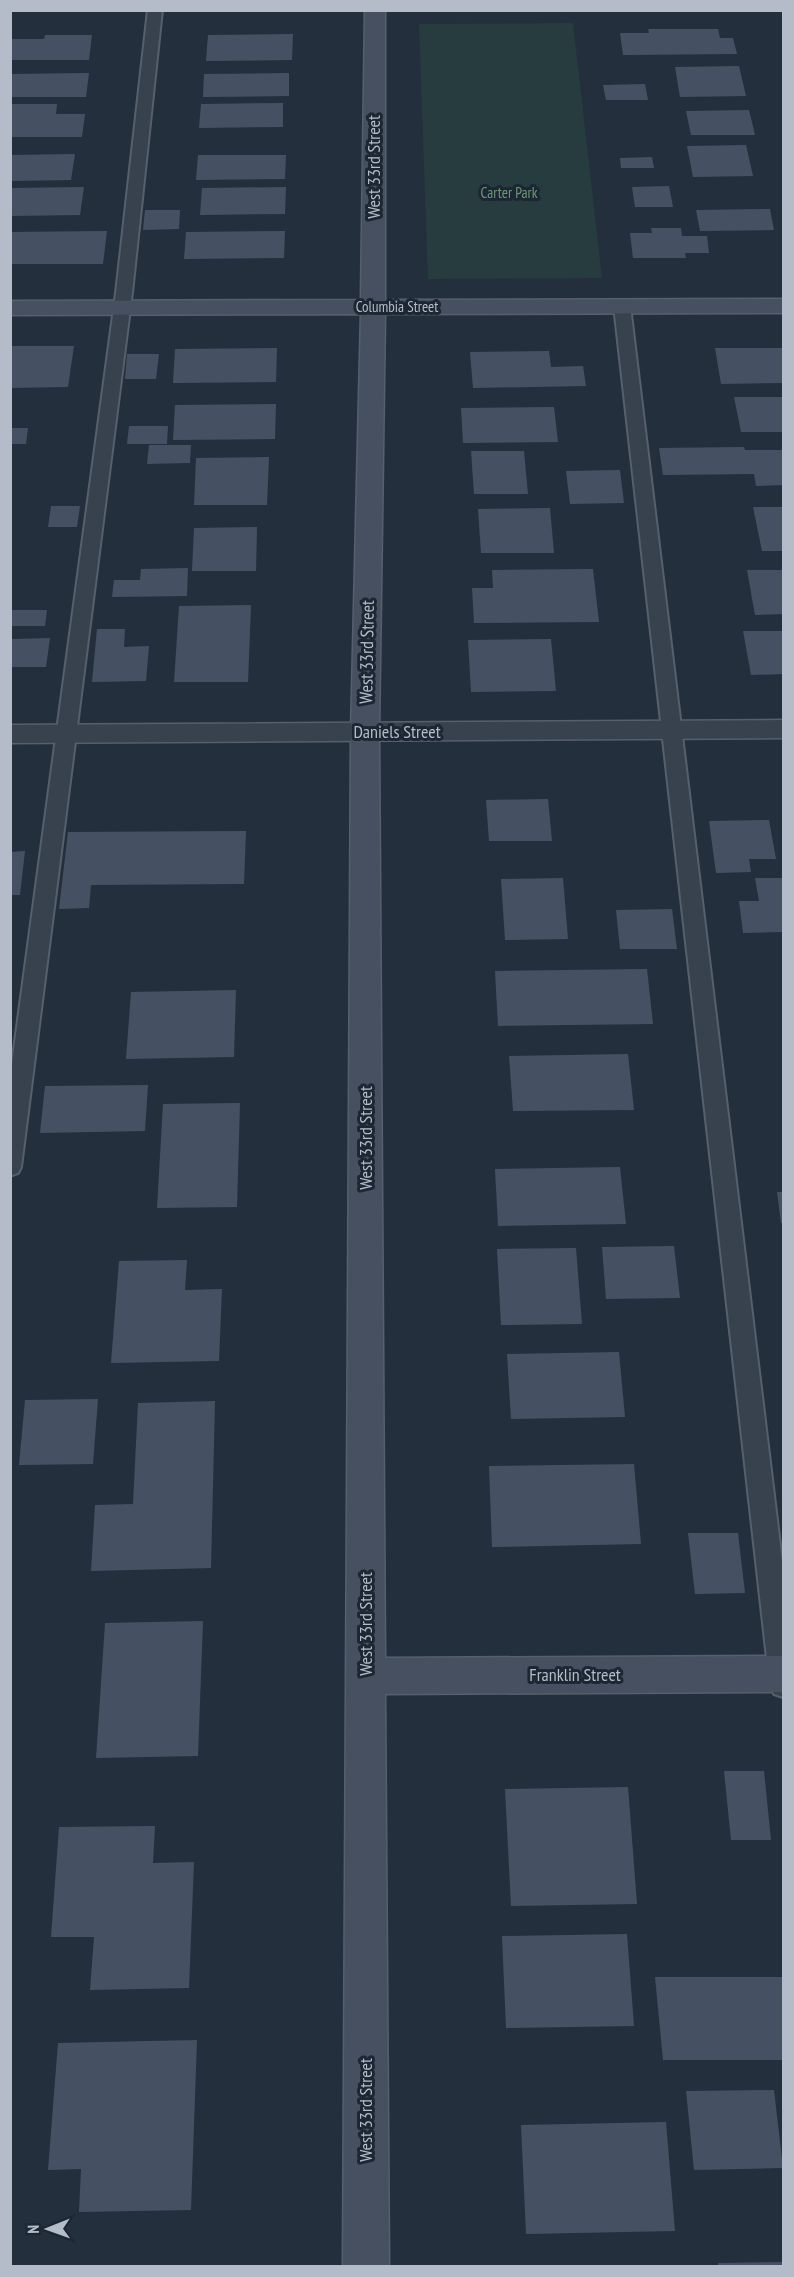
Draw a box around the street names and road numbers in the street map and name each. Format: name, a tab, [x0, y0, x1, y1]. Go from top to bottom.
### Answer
street label: West 33rd Street	[362, 115, 385, 219]
street label: Columbia Street	[356, 297, 438, 316]
street label: West 33rd Street	[354, 600, 379, 704]
street label: Daniels Street	[353, 720, 441, 743]
street label: West 33rd Street	[354, 1086, 377, 1190]
street label: West 33rd Street	[354, 1572, 377, 1676]
street label: Franklin Street	[529, 1663, 621, 1686]
street label: West 33rd Street	[354, 2058, 377, 2162]

